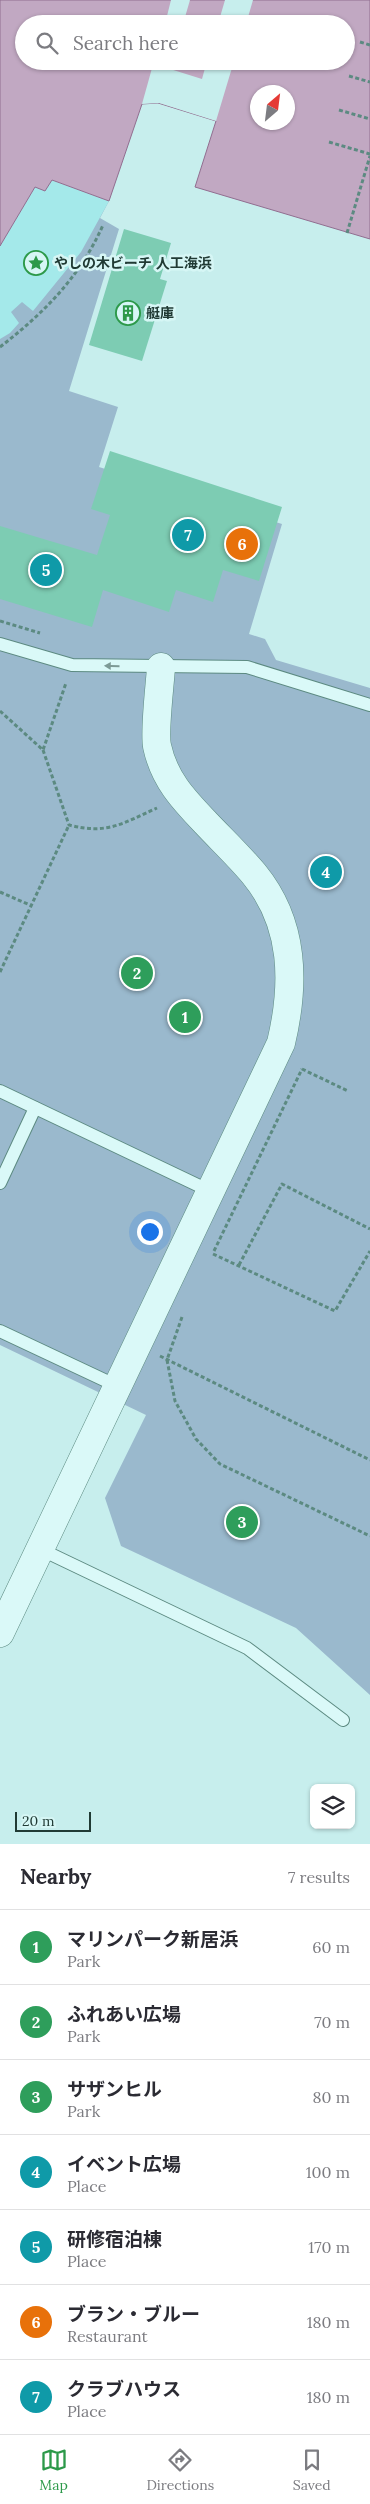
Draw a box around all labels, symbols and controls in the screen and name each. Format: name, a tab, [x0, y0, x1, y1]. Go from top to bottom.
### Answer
search box	[15, 15, 355, 70]
icon: search	[33, 29, 61, 57]
text: Search here	[73, 31, 179, 55]
north arrow	[250, 85, 295, 130]
place icon: やしの木ビーチ 人工海浜	[23, 250, 49, 276]
place label: やしの木ビーチ 人工海浜	[54, 254, 212, 272]
building icon: 艇庫	[115, 300, 141, 326]
place label: 艇庫	[146, 304, 174, 322]
pin: 7	[172, 516, 204, 554]
pin: 6	[226, 525, 258, 563]
pin: 5	[30, 551, 62, 589]
one-way arrow	[104, 661, 120, 669]
pin: 4	[310, 853, 342, 891]
pin: 2	[121, 954, 153, 992]
pin: 1	[169, 998, 201, 1036]
your location	[137, 1219, 163, 1245]
pin: 3	[226, 1503, 258, 1541]
map controls	[310, 1784, 355, 1829]
button: layers	[310, 1784, 355, 1829]
scale bar	[15, 1809, 91, 1832]
text: 20 m	[22, 1812, 54, 1830]
text: Nearby	[20, 1863, 91, 1890]
text: 7 results	[288, 1867, 350, 1887]
text: マリンパーク新居浜	[67, 1927, 238, 1951]
text: 1	[33, 1937, 39, 1957]
text: 60 m	[312, 1937, 350, 1957]
text: Park	[67, 1951, 100, 1971]
text: ふれあい広場	[67, 2002, 181, 2026]
text: 2	[32, 2012, 40, 2032]
text: 70 m	[314, 2012, 350, 2032]
text: Park	[67, 2026, 100, 2046]
text: サザンヒル	[67, 2077, 162, 2101]
text: 3	[32, 2087, 40, 2107]
text: 80 m	[313, 2087, 350, 2107]
text: Park	[67, 2101, 100, 2121]
text: イベント広場	[67, 2152, 181, 2176]
text: 4	[32, 2162, 40, 2182]
text: 100 m	[306, 2162, 350, 2182]
text: Place	[67, 2176, 106, 2196]
text: 研修宿泊棟	[67, 2227, 162, 2251]
text: 5	[32, 2237, 40, 2257]
text: 170 m	[308, 2237, 350, 2257]
text: Place	[67, 2251, 106, 2271]
text: ブラン・ブルー	[67, 2302, 200, 2326]
text: 6	[31, 2312, 41, 2332]
text: 180 m	[307, 2312, 350, 2332]
text: Restaurant	[67, 2326, 148, 2346]
text: クラブハウス	[67, 2377, 181, 2401]
text: 7	[32, 2387, 40, 2407]
text: 180 m	[307, 2387, 350, 2407]
text: Place	[67, 2401, 106, 2421]
tab: Map	[39, 2446, 68, 2494]
tab: Directions	[146, 2446, 214, 2494]
tab: Saved	[293, 2446, 331, 2494]

